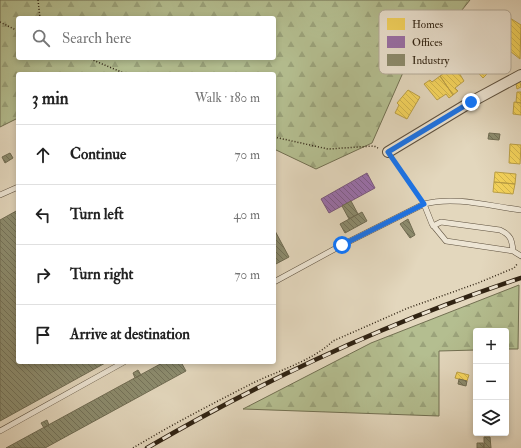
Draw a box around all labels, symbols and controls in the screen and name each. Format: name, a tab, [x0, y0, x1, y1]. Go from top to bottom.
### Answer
legend	[379, 10, 511, 74]
search box	[16, 16, 276, 60]
text: Homes	[412, 18, 443, 31]
icon: search	[30, 27, 52, 49]
text: Search here	[62, 29, 131, 48]
text: Offices	[412, 36, 443, 49]
text: Industry	[412, 54, 450, 68]
text: 3 min	[32, 88, 69, 109]
text: Walk · 180 m	[195, 90, 260, 106]
route end	[462, 93, 480, 111]
icon: ahead	[32, 144, 54, 166]
text: Continue	[70, 145, 126, 164]
text: 70 m	[235, 147, 260, 163]
icon: left	[32, 204, 54, 226]
text: Turn left	[70, 205, 124, 224]
text: 40 m	[234, 207, 260, 223]
route start	[333, 236, 351, 254]
icon: right	[32, 264, 54, 286]
text: Turn right	[70, 265, 133, 284]
text: 70 m	[235, 267, 260, 283]
icon: arrive	[32, 324, 54, 346]
text: Arrive at destination	[70, 325, 190, 344]
map controls	[473, 328, 509, 436]
button: +	[473, 328, 509, 364]
button: −	[473, 364, 509, 400]
button: layers	[473, 400, 509, 436]

